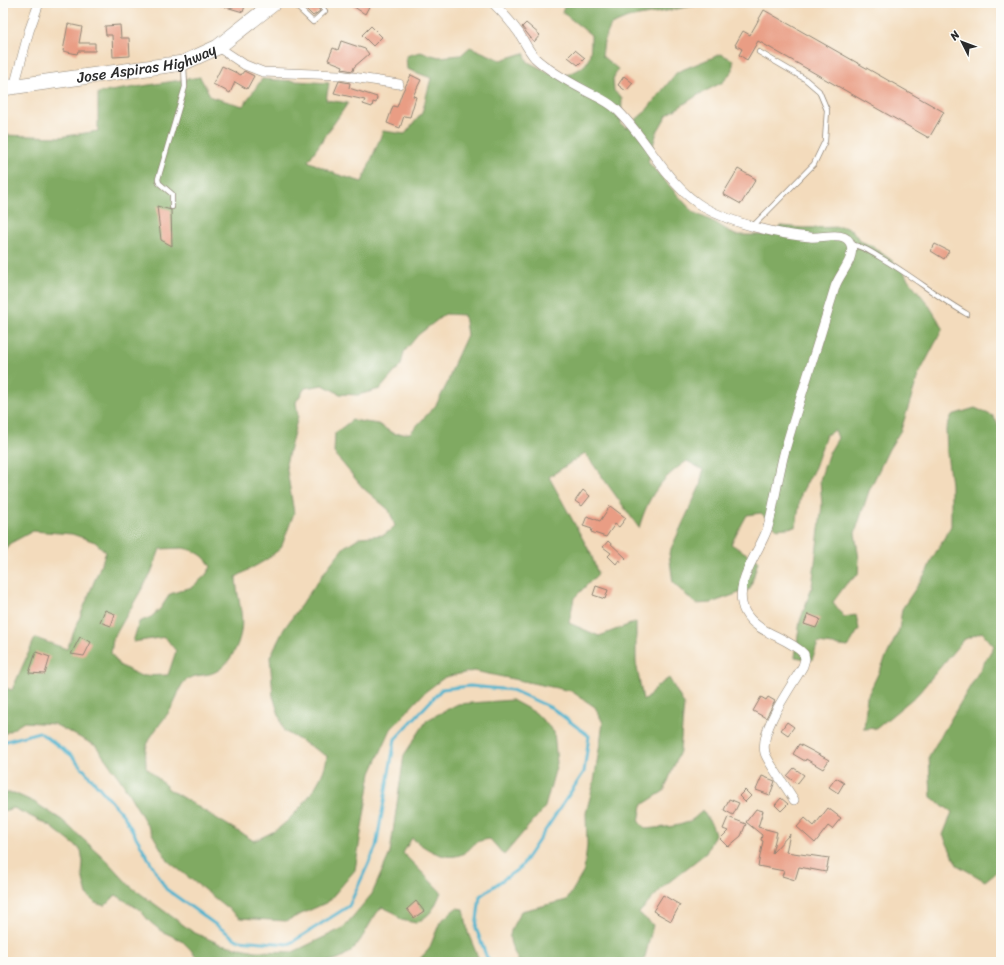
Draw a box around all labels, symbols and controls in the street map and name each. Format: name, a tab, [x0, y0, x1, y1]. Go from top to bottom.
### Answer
north arrow	[942, 22, 982, 62]
text: N	[945, 26, 965, 46]
street label: Jose Aspiras Highway	[74, 36, 221, 91]

